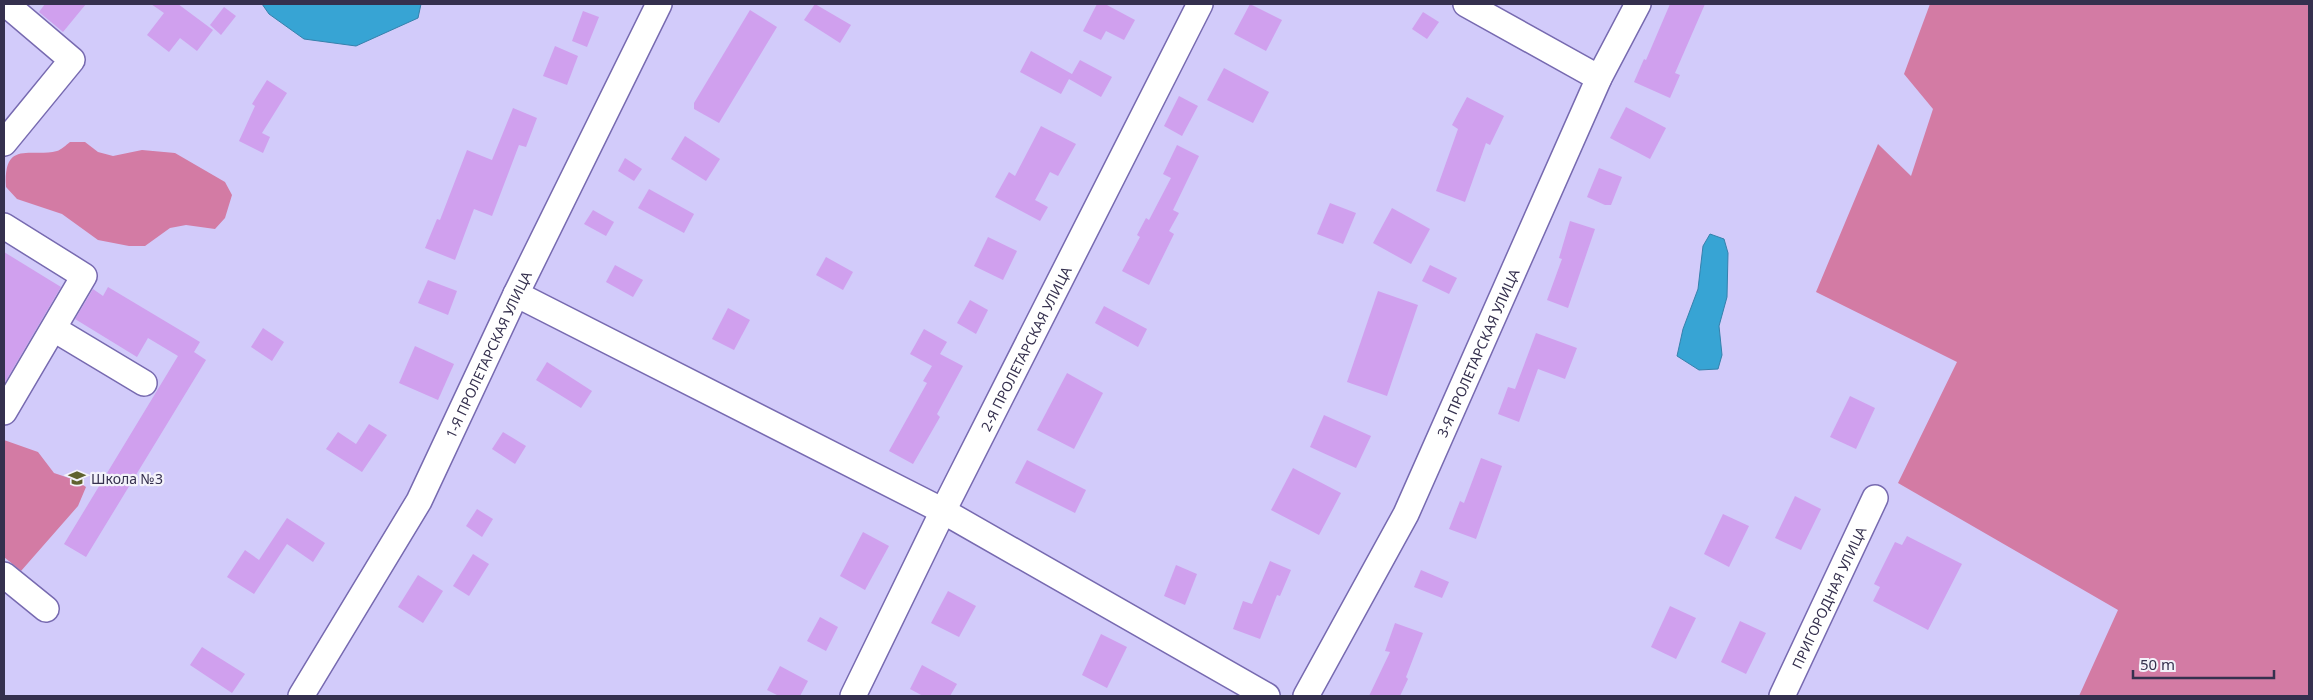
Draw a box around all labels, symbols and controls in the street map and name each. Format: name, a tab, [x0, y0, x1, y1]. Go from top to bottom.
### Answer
street label: 2-Я ПРОЛЕТАРСКАЯ УЛИЦА	[976, 263, 1075, 434]
street label: 3-Я ПРОЛЕТАРСКАЯ УЛИЦА	[1432, 265, 1523, 440]
street label: 1-Я ПРОЛЕТАРСКАЯ УЛИЦА	[440, 268, 535, 441]
school or university icon: Школа №3	[67, 468, 87, 488]
place label: Школа №3	[91, 469, 163, 488]
street label: ПРИГОРОДНАЯ УЛИЦА	[1787, 523, 1870, 672]
scale bar	[2133, 648, 2274, 680]
text: 50 m	[2140, 654, 2175, 674]

